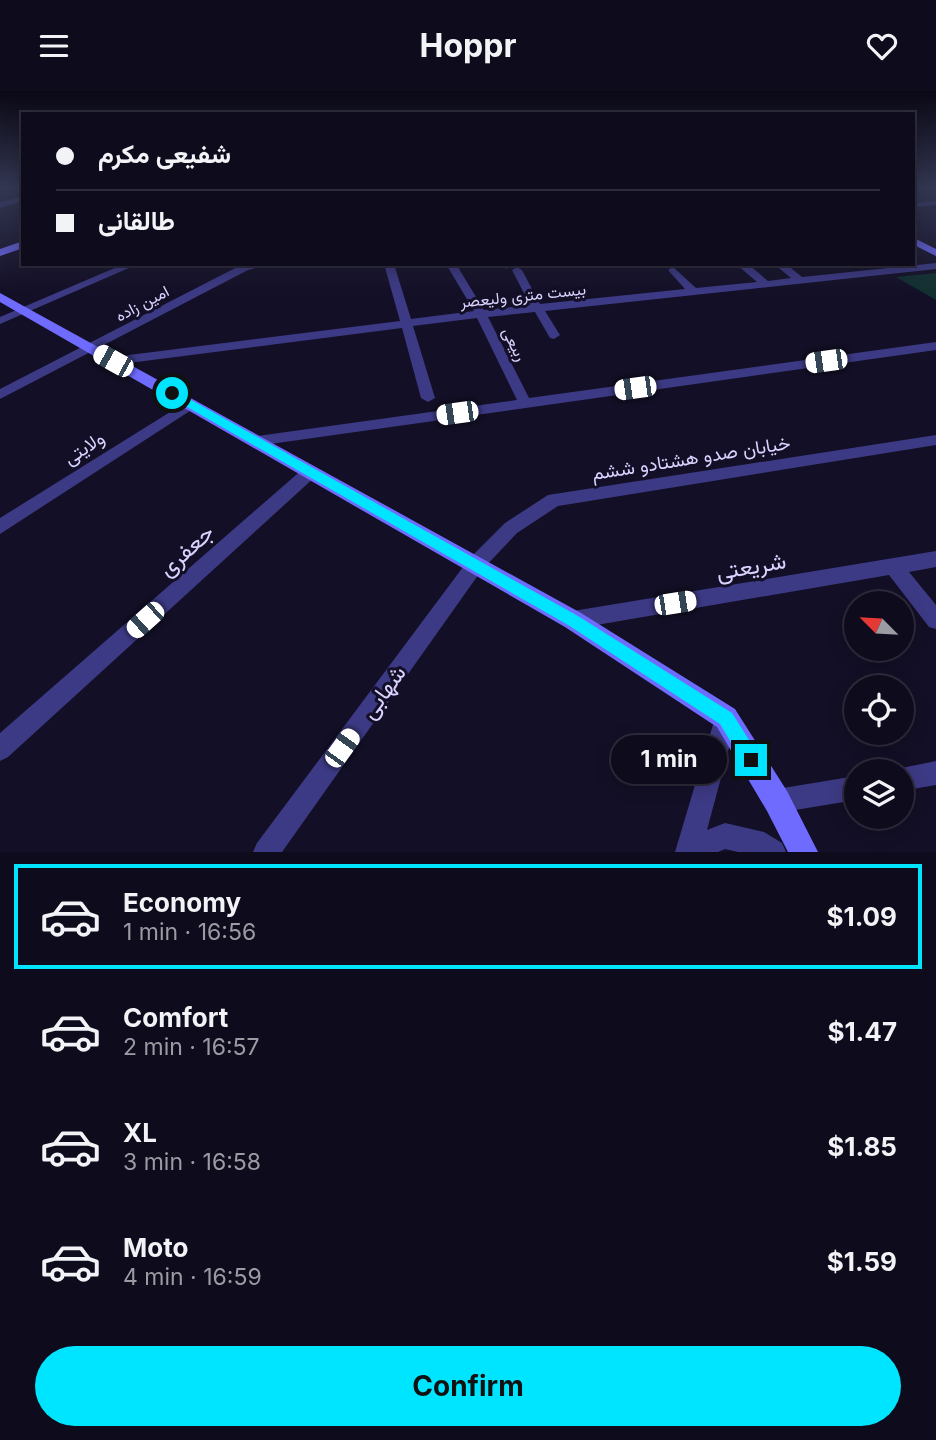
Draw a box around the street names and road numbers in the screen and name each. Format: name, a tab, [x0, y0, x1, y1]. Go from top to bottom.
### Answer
street label: بیست متری ولیعصر	[458, 278, 587, 313]
street label: امين زاده	[112, 281, 173, 326]
street label: ربیعی	[497, 324, 532, 365]
street label: ولایتی	[59, 426, 109, 470]
street label: خیابان صدو هشتادو ششم	[590, 431, 792, 486]
street label: جعفری	[152, 518, 220, 583]
street label: شریعتی	[714, 546, 788, 587]
street label: شهابی	[354, 660, 413, 725]

